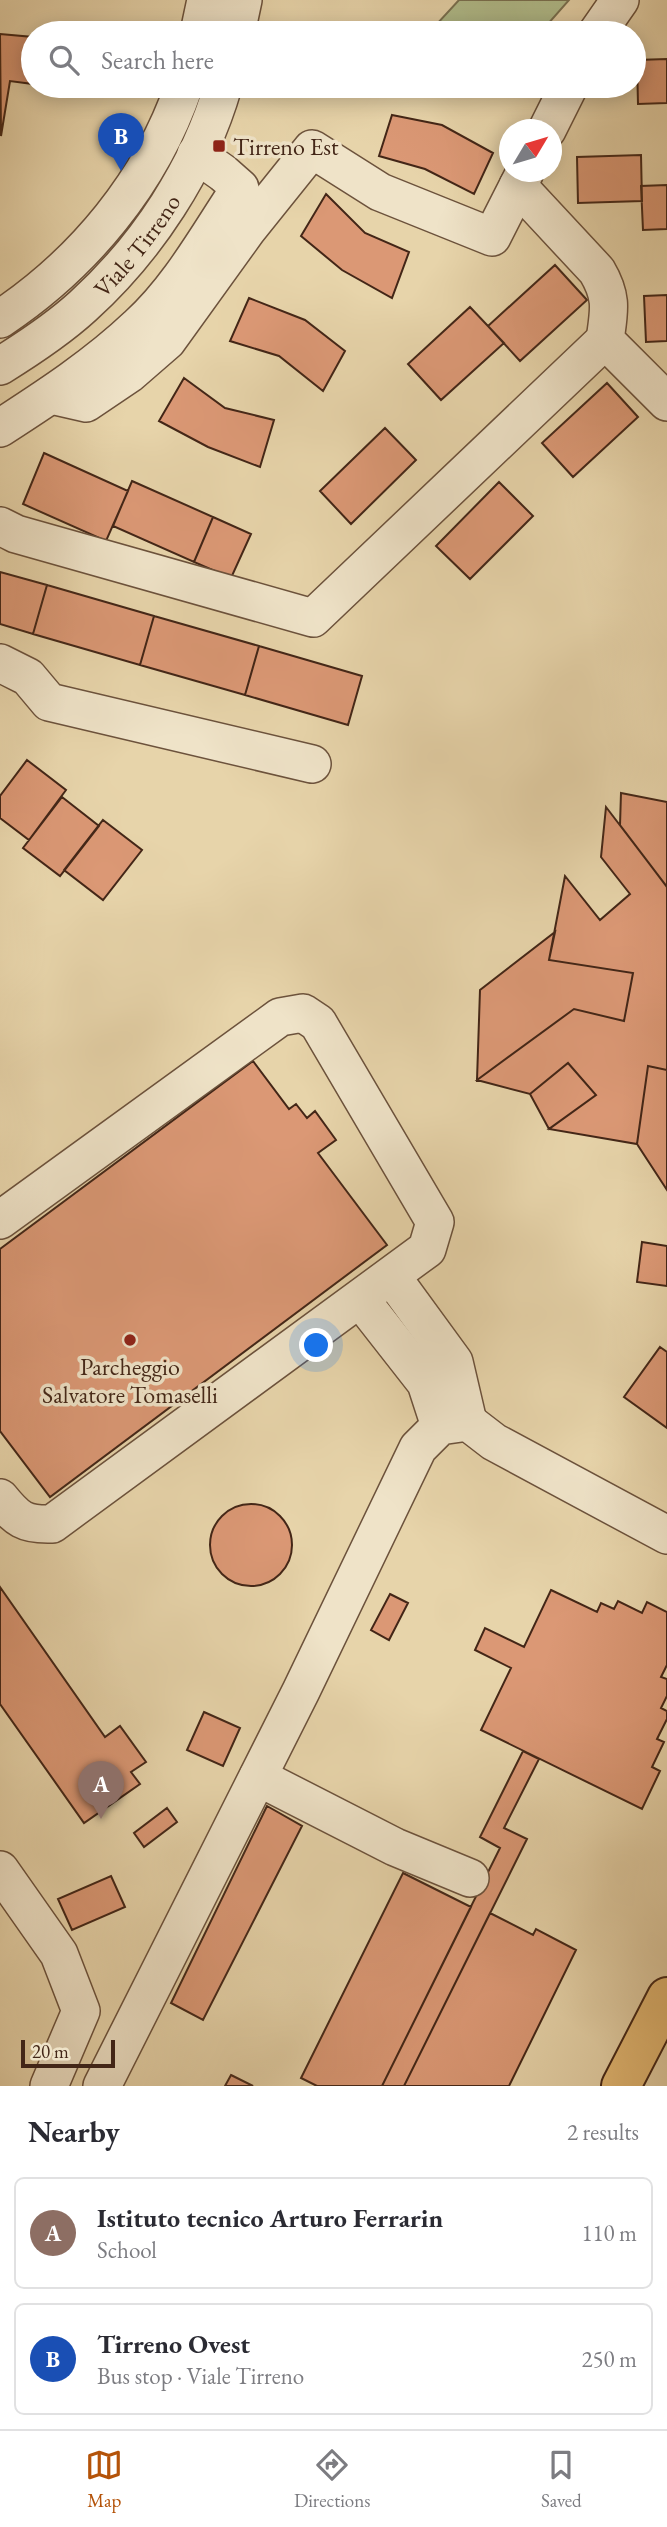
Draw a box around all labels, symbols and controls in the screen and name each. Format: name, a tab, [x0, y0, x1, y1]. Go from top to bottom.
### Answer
search box	[21, 21, 646, 98]
icon: search	[45, 41, 83, 79]
text: Search here	[101, 43, 214, 77]
pin: B	[98, 113, 144, 171]
north arrow	[499, 119, 562, 182]
place label: Tirreno Est	[233, 131, 339, 162]
marker: Tirreno Est	[211, 138, 227, 154]
street label: Viale Tirreno	[86, 188, 187, 303]
your location	[299, 1328, 333, 1362]
marker: Parcheggio Salvatore Tomaselli	[122, 1332, 138, 1348]
place label: Parcheggio Salvatore Tomaselli	[42, 1351, 218, 1410]
pin: A	[78, 1761, 124, 1819]
scale bar	[21, 2037, 116, 2069]
text: 20 m	[32, 2039, 69, 2064]
text: Nearby	[28, 2112, 120, 2151]
text: 2 results	[567, 2117, 639, 2147]
text: Istituto tecnico Arturo Ferrarin	[97, 2201, 443, 2235]
text: A	[45, 2218, 61, 2248]
text: 110 m	[581, 2218, 637, 2248]
text: School	[97, 2235, 157, 2265]
text: Tirreno Ovest	[97, 2327, 250, 2361]
text: B	[46, 2344, 60, 2374]
text: 250 m	[581, 2344, 637, 2374]
text: Bus stop · Viale Tirreno	[97, 2361, 304, 2391]
tab: Map	[85, 2446, 123, 2513]
tab: Directions	[294, 2446, 370, 2513]
tab: Saved	[541, 2446, 582, 2513]

